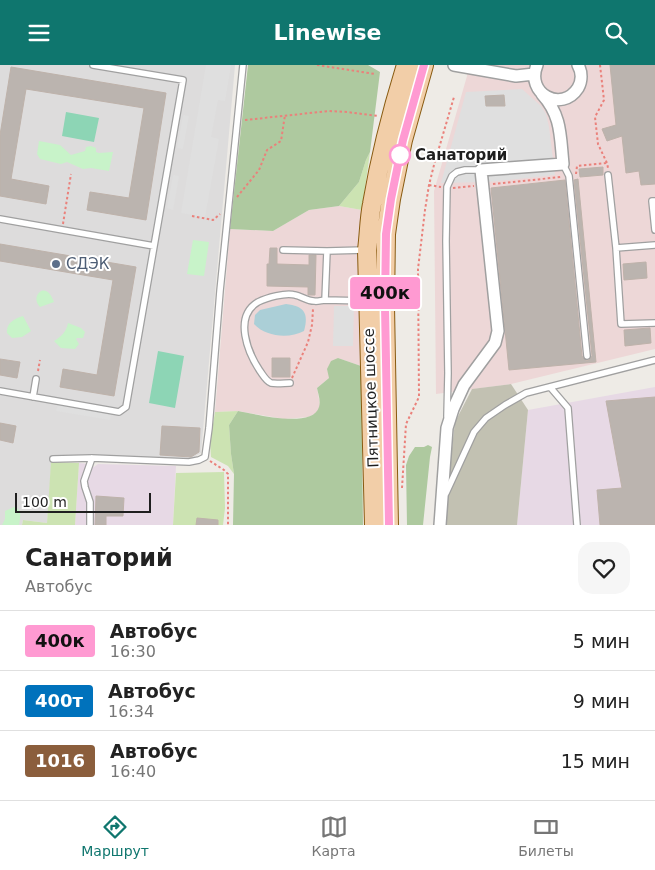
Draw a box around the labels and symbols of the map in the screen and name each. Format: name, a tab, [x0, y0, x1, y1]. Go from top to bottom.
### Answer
marker: Санаторий	[389, 144, 411, 166]
place label: Санаторий	[415, 146, 507, 164]
place label: СДЭК	[66, 255, 110, 273]
marker: СДЭК	[50, 258, 62, 270]
line badge: 400к	[350, 277, 420, 309]
street label: Пятницкое шоссе	[360, 328, 382, 468]
scale bar	[15, 490, 151, 513]

